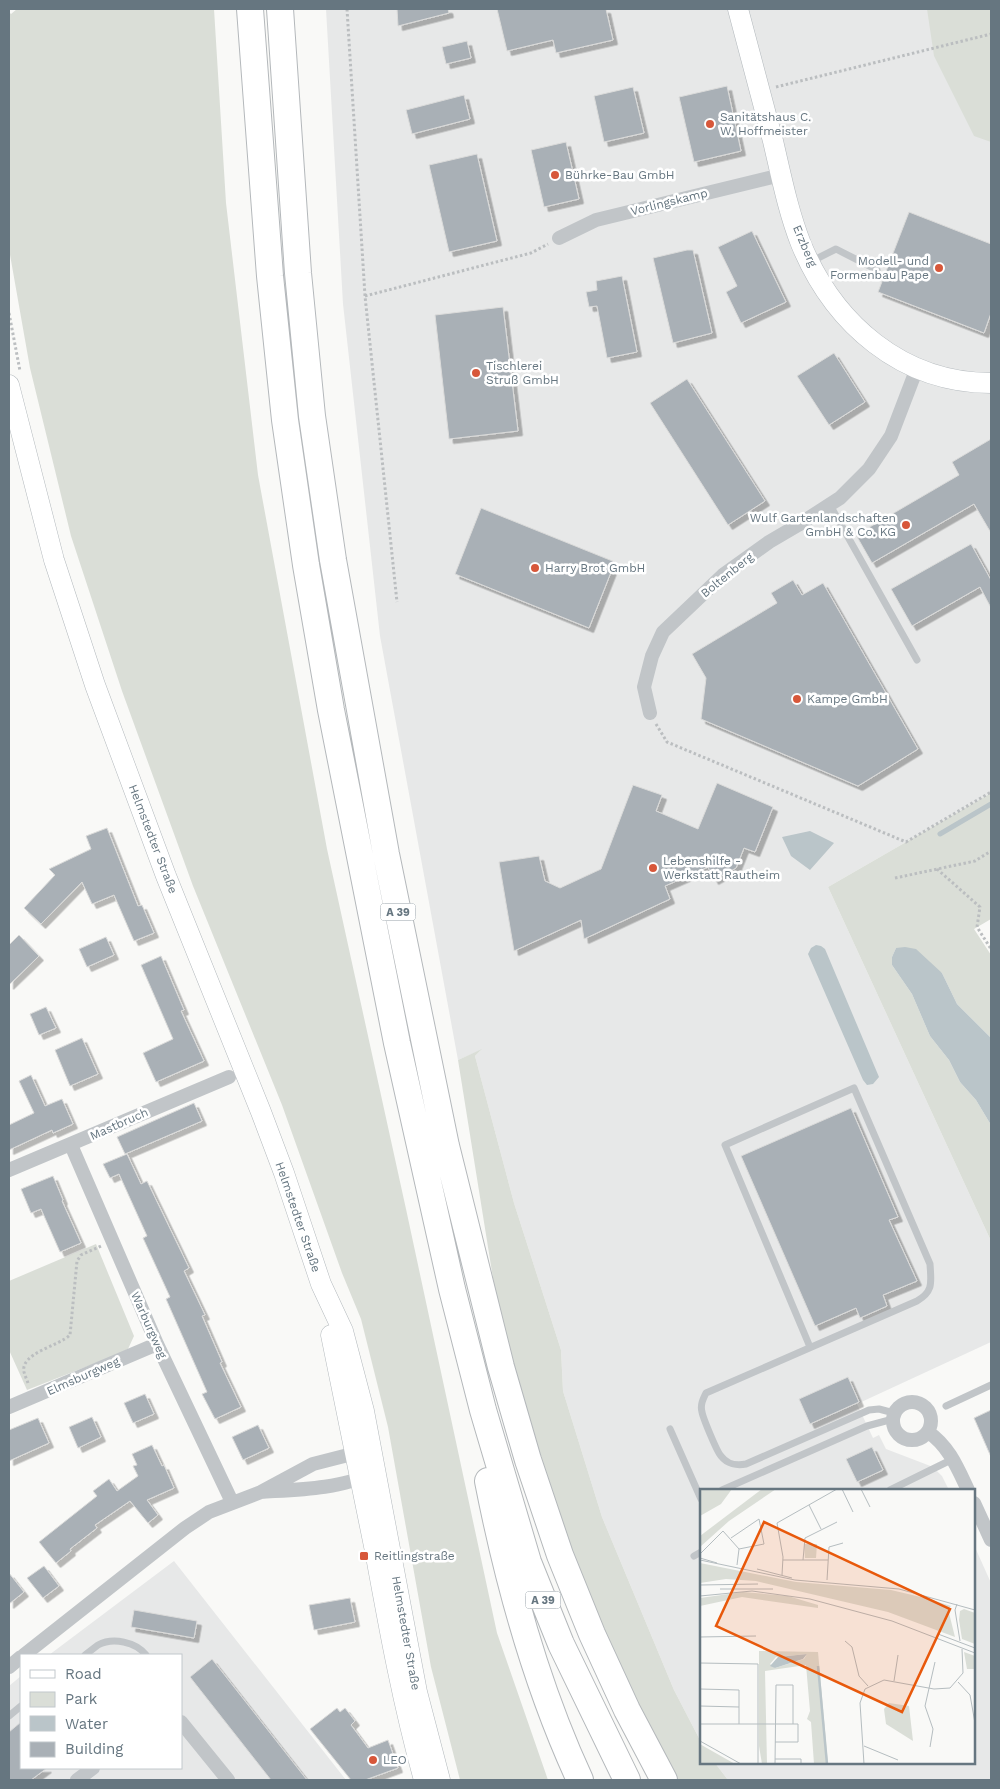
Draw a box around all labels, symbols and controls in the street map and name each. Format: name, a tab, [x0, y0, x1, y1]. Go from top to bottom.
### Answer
place label: Sanitätshaus C. W. Hoffmeister	[720, 110, 811, 138]
marker: Sanitätshaus C. W. Hoffmeister	[704, 118, 716, 130]
place label: Bührke-Bau GmbH	[565, 168, 675, 182]
marker: Bührke-Bau GmbH	[549, 169, 561, 181]
street label: Vorlingskamp	[629, 186, 709, 218]
street label: Erzberg	[790, 223, 820, 270]
place label: Modell- und Formenbau Pape	[830, 254, 929, 282]
marker: Modell- und Formenbau Pape	[933, 262, 945, 274]
place label: Tischlerei Struß GmbH	[486, 359, 559, 387]
marker: Tischlerei Struß GmbH	[470, 367, 482, 379]
place label: Wulf Gartenlandschaften GmbH & Co. KG	[750, 511, 896, 539]
marker: Wulf Gartenlandschaften GmbH & Co. KG	[900, 519, 912, 531]
street label: Boltenberg	[698, 549, 756, 600]
place label: Harry Brot GmbH	[545, 561, 645, 575]
marker: Harry Brot GmbH	[529, 562, 541, 574]
place label: Kampe GmbH	[807, 692, 888, 706]
marker: Kampe GmbH	[791, 693, 803, 705]
street label: Helmstedter Straße	[126, 782, 180, 896]
place label: Lebenshilfe - Werkstatt Rautheim	[663, 854, 780, 882]
marker: Lebenshilfe - Werkstatt Rautheim	[647, 862, 659, 874]
road number: A 39	[380, 904, 416, 920]
street label: Mastbruch	[88, 1105, 150, 1143]
street label: Helmstedter Straße	[273, 1160, 323, 1274]
street label: Warburgweg	[128, 1289, 170, 1361]
street label: Elmsburgweg	[45, 1353, 122, 1398]
inset map	[700, 1489, 975, 1764]
place label: Reitlingstraße	[374, 1549, 455, 1563]
marker: Reitlingstraße	[358, 1550, 370, 1562]
street label: Helmstedter Straße	[389, 1575, 423, 1691]
road number: A 39	[526, 1592, 560, 1608]
legend	[20, 1654, 182, 1769]
text: Road	[65, 1665, 102, 1683]
text: Park	[65, 1690, 98, 1708]
text: Water	[65, 1715, 108, 1733]
text: Building	[65, 1740, 123, 1758]
place label: LEO	[383, 1753, 407, 1767]
marker: LEO	[367, 1754, 379, 1766]

